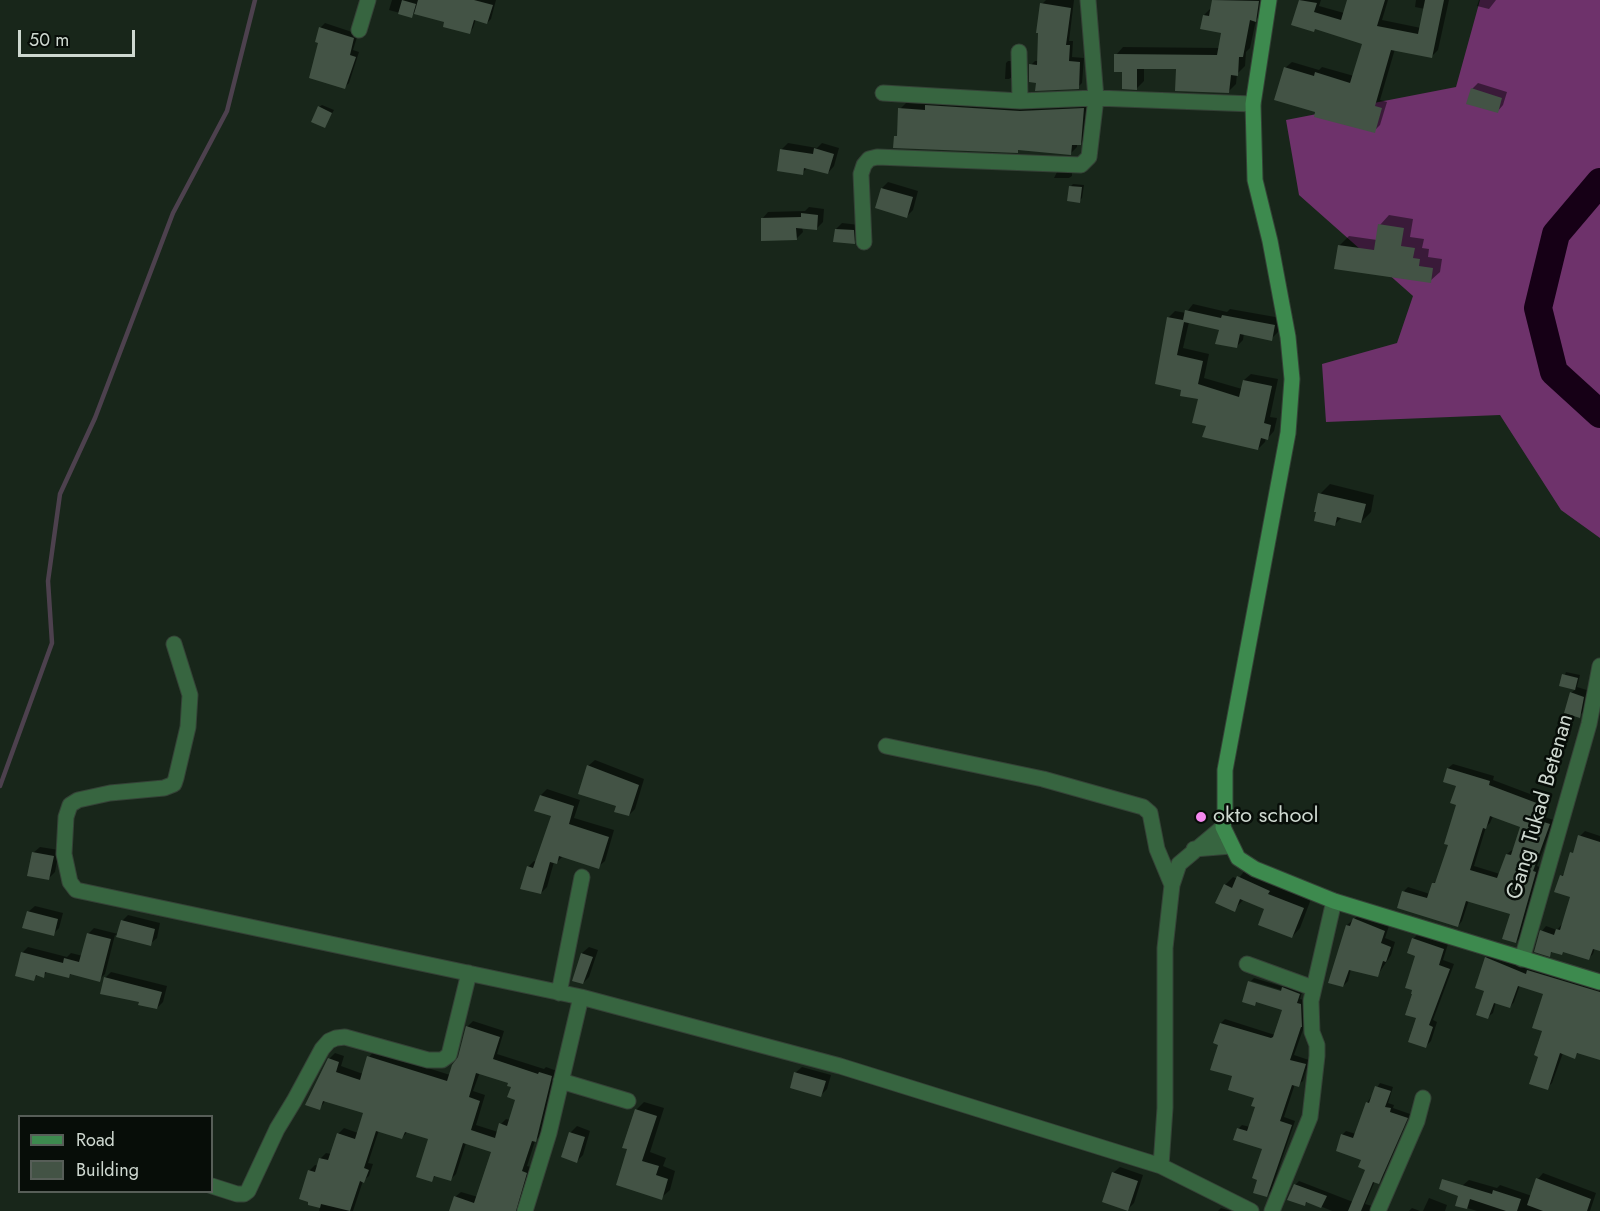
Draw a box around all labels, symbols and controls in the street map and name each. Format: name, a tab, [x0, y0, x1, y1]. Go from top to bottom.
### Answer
scale bar	[21, 18, 138, 56]
text: 50 m	[29, 27, 69, 53]
street label: Gang Tukad Betenan	[1502, 711, 1580, 903]
place label: okto school	[1213, 804, 1319, 830]
marker: okto school	[1194, 810, 1208, 824]
legend	[18, 1115, 213, 1193]
text: Road	[76, 1127, 115, 1153]
text: Building	[76, 1157, 139, 1183]

